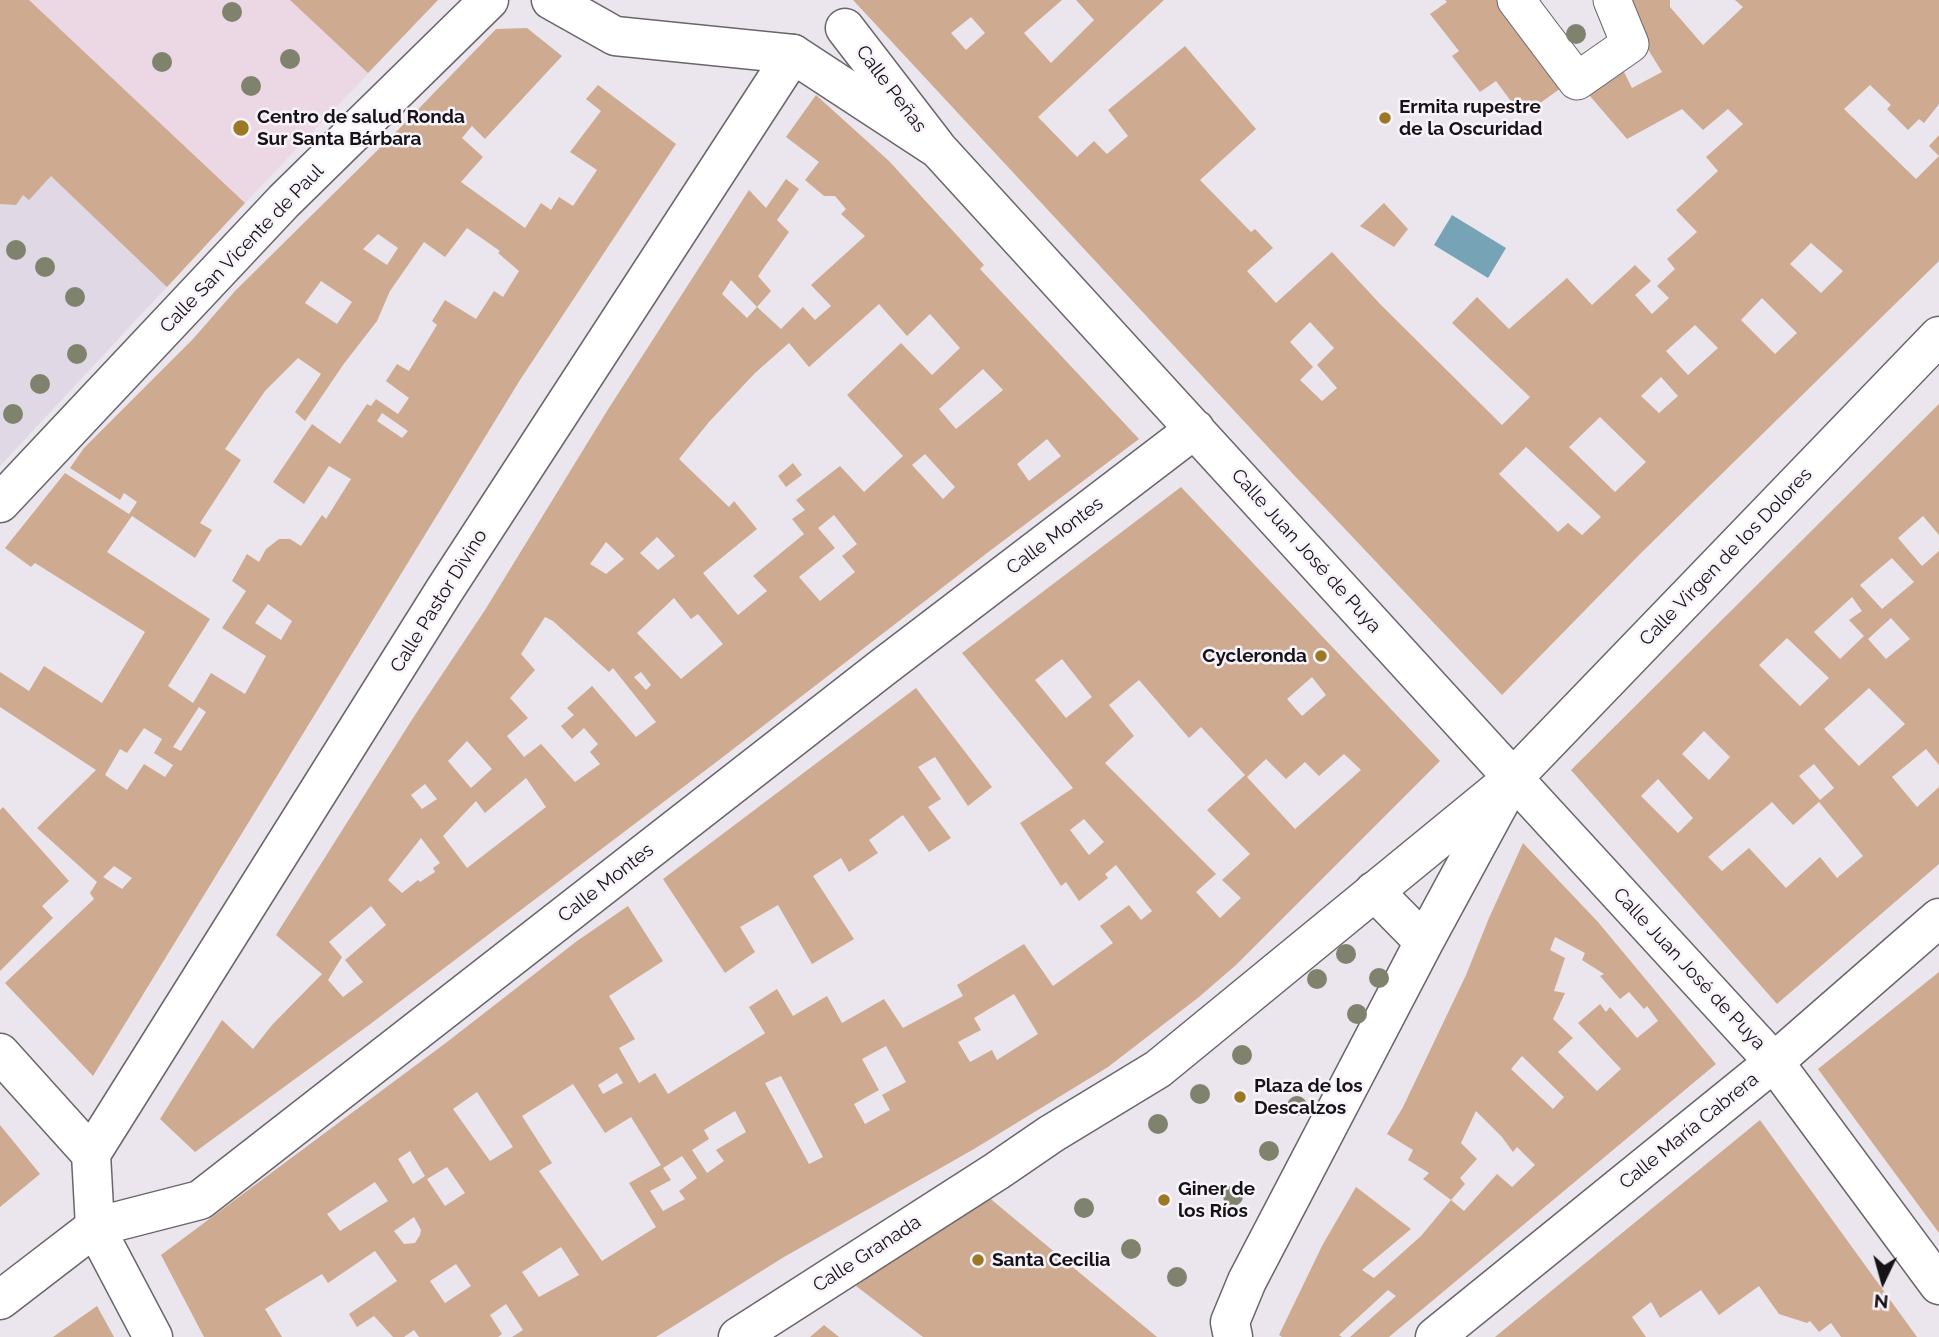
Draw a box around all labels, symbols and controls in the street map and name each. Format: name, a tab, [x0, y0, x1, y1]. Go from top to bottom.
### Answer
street label: Calle Peñas	[851, 41, 931, 137]
place label: Ermita rupestre de la Oscuridad	[1399, 96, 1542, 140]
place label: Centro de salud Ronda Sur Santa Bárbara	[257, 106, 465, 150]
marker: Ermita rupestre de la Oscuridad	[1377, 110, 1393, 126]
marker: Centro de salud Ronda Sur Santa Bárbara	[231, 118, 251, 138]
street label: Calle San Vicente de Paul	[155, 160, 329, 338]
street label: Calle Virgen de los Dolores	[1635, 463, 1817, 651]
street label: Calle Juan José de Puya	[1226, 464, 1386, 638]
street label: Calle Montes	[1002, 492, 1108, 580]
street label: Calle Pastor Divino	[386, 525, 492, 677]
place label: Cycleronda	[1202, 645, 1307, 667]
marker: Cycleronda	[1313, 648, 1329, 664]
street label: Calle Montes	[554, 839, 658, 927]
street label: Calle Juan José de Puya	[1608, 883, 1770, 1055]
street label: Calle María Cabrera	[1615, 1068, 1763, 1194]
place label: Plaza de los Descalzos	[1254, 1075, 1363, 1119]
marker: Plaza de los Descalzos	[1232, 1089, 1248, 1105]
place label: Giner de los Ríos	[1178, 1178, 1255, 1222]
marker: Giner de los Ríos	[1156, 1192, 1172, 1208]
street label: Calle Granada	[809, 1211, 925, 1297]
north arrow	[1848, 1246, 1918, 1316]
place label: Santa Cecilia	[992, 1249, 1110, 1271]
marker: Santa Cecilia	[970, 1252, 986, 1268]
text: N	[1873, 1290, 1889, 1314]

